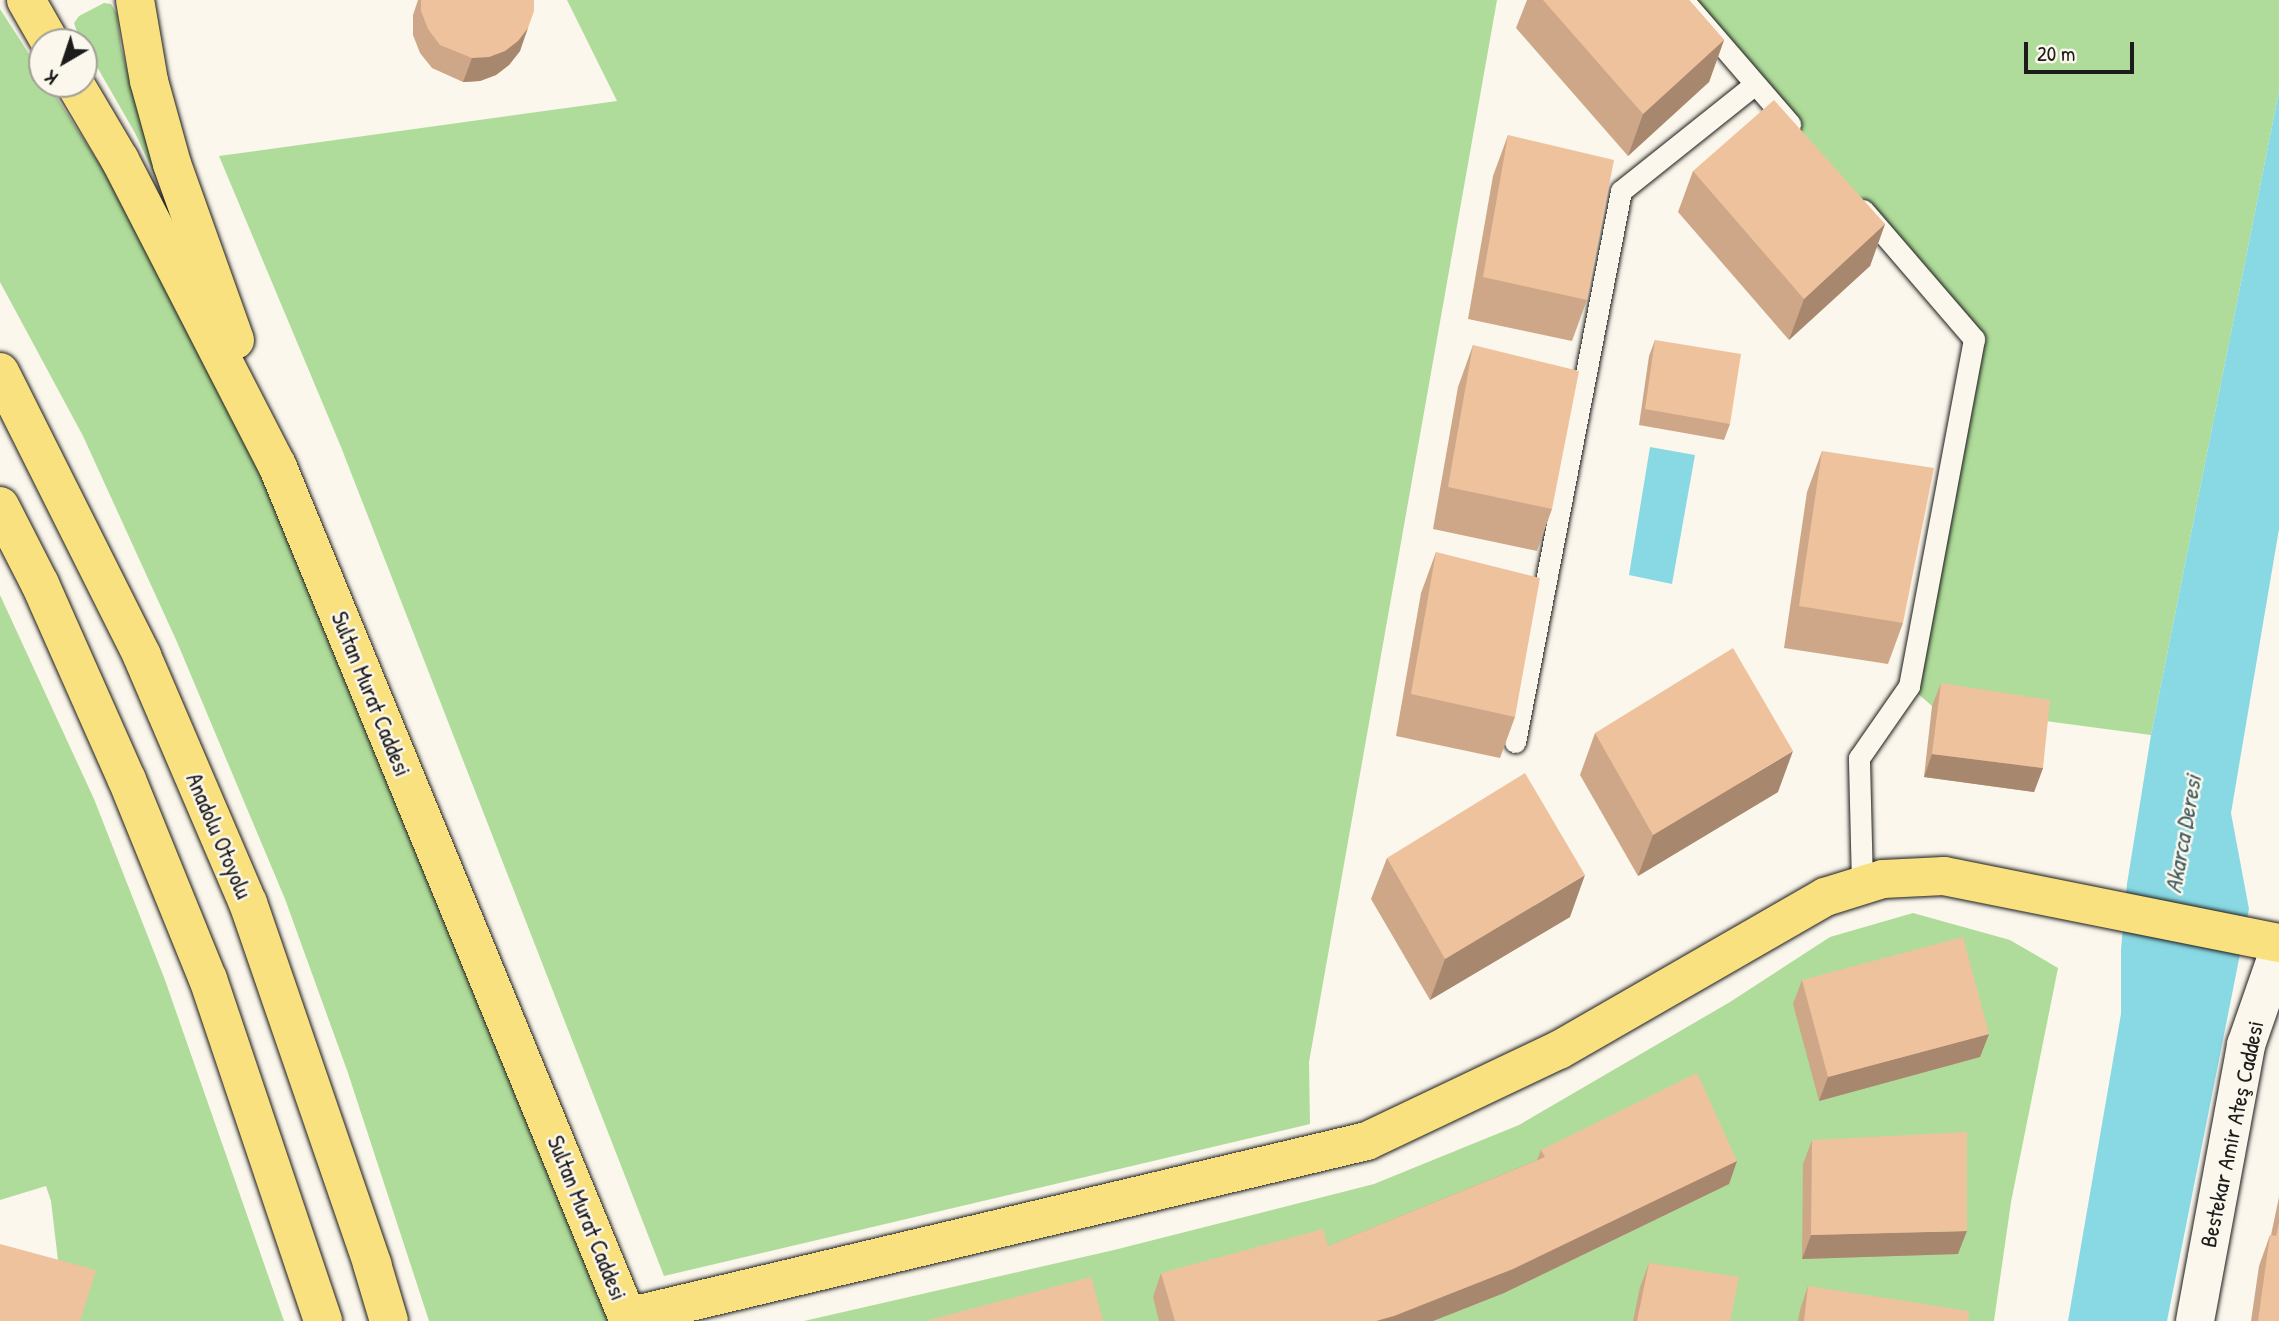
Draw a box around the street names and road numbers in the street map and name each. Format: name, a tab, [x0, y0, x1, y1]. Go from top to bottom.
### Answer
street label: Sultan Murat Caddesi	[325, 608, 417, 780]
street label: Anadolu Otoyolu	[180, 769, 258, 903]
street label: Bestekar Amir Ateş Caddesi	[2195, 1018, 2269, 1250]
street label: Sultan Murat Caddesi	[541, 1132, 633, 1304]

